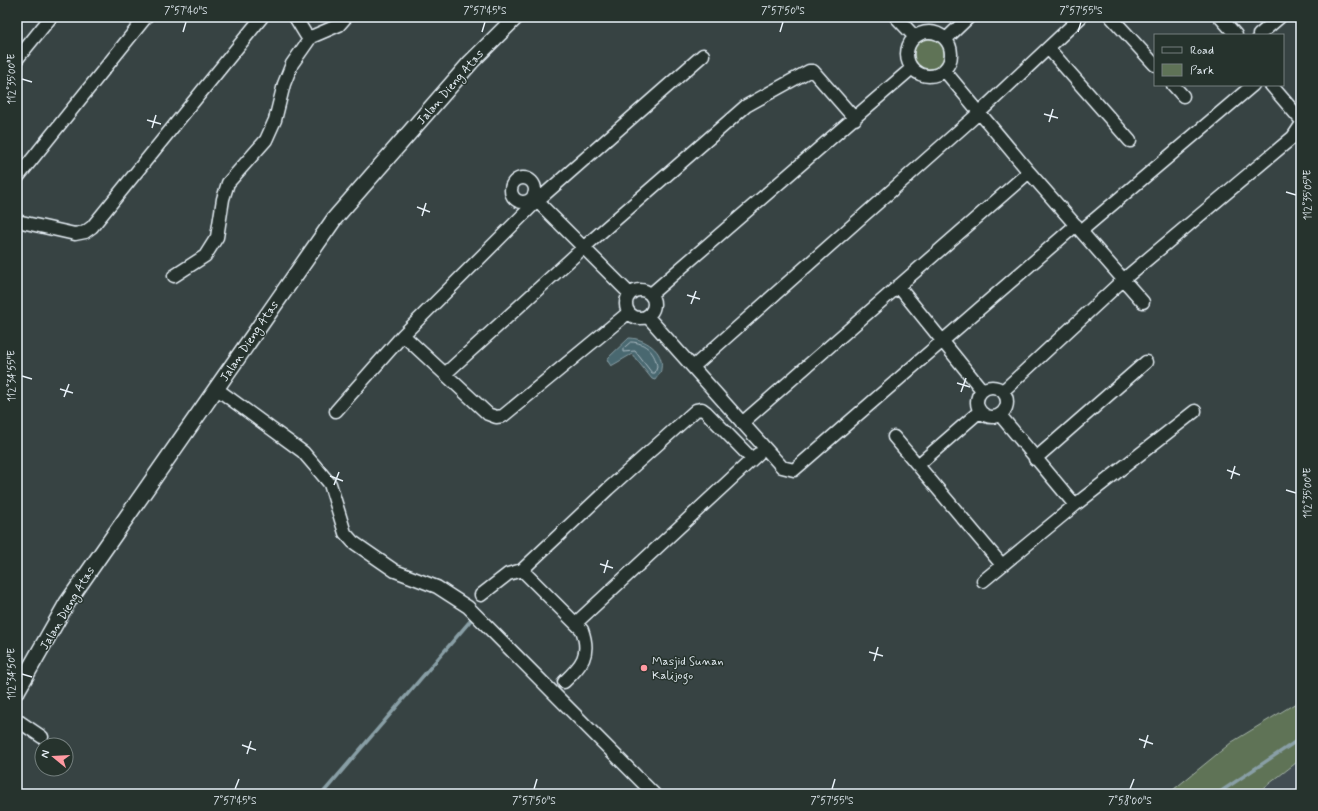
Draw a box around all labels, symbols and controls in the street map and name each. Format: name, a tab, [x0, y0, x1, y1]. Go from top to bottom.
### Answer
text: 7°57'40"S	[164, 4, 208, 18]
text: 7°57'45"S	[464, 4, 507, 18]
text: 7°57'50"S	[761, 4, 805, 18]
text: 7°57'55"S	[1059, 4, 1103, 18]
legend	[1154, 34, 1284, 86]
text: Road	[1190, 43, 1214, 59]
street label: Jalan Dieng Atas	[414, 47, 488, 128]
text: 112°35'00"E	[5, 53, 19, 104]
text: Park	[1190, 63, 1214, 79]
text: 112°35'05"E	[1301, 170, 1315, 220]
street label: Jalan Dieng Atas	[217, 298, 283, 385]
text: 112°34'55"E	[5, 350, 19, 402]
text: 112°35'00"E	[1301, 467, 1315, 518]
street label: Jalan Dieng Atas	[37, 564, 99, 653]
text: 112°34'50"E	[5, 648, 19, 700]
place label: Masjid Sunan Kalijogo	[652, 654, 724, 685]
marker: Masjid Sunan Kalijogo	[639, 663, 649, 673]
north arrow	[34, 737, 74, 777]
text: N	[38, 749, 53, 760]
text: 7°57'45"S	[214, 794, 257, 808]
text: 7°57'50"S	[512, 794, 556, 808]
text: 7°57'55"S	[810, 794, 854, 808]
text: 7°58'00"S	[1108, 794, 1152, 808]

